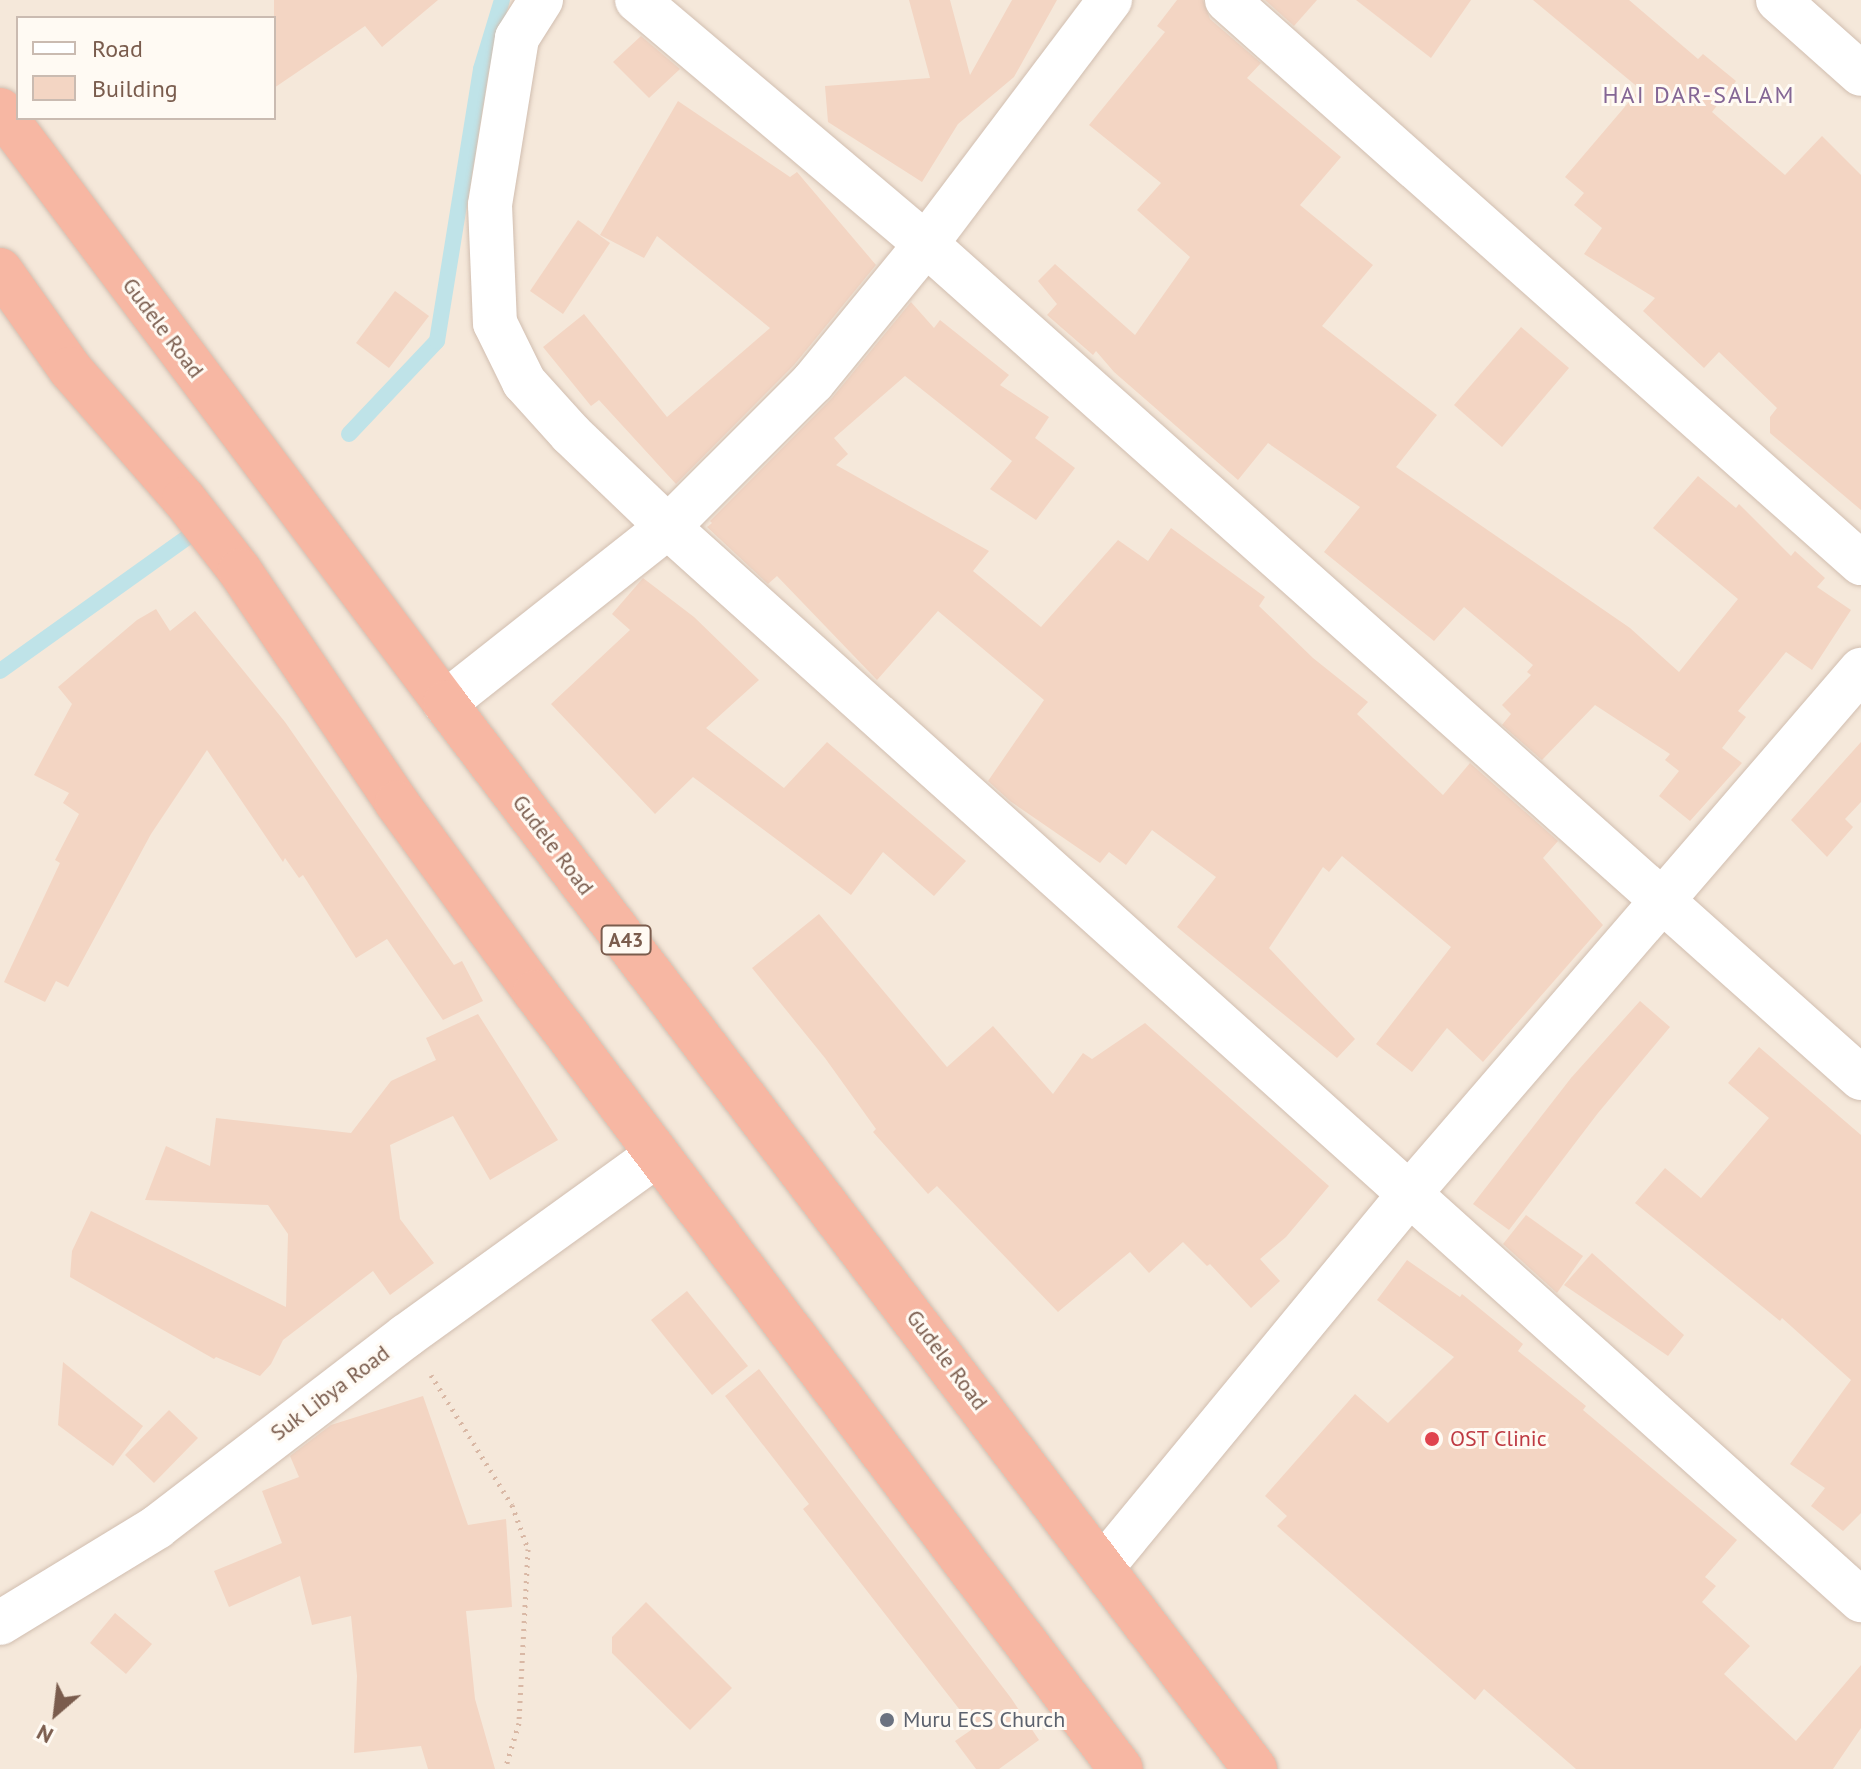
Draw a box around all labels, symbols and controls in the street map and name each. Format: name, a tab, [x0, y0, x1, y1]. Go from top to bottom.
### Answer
legend	[16, 16, 276, 120]
text: Road	[92, 33, 143, 64]
text: Building	[92, 73, 178, 104]
district label: HAI DAR-SALAM	[1602, 81, 1796, 109]
street label: Gudele Road	[117, 273, 209, 383]
street label: Gudele Road	[507, 790, 599, 900]
road number: A43	[600, 924, 652, 956]
street label: Gudele Road	[901, 1305, 993, 1415]
street label: Suk Libya Road	[265, 1340, 395, 1446]
place label: OST Clinic	[1450, 1426, 1548, 1452]
marker: OST Clinic	[1421, 1428, 1443, 1450]
north arrow	[16, 1673, 96, 1753]
place label: Muru ECS Church	[903, 1707, 1065, 1733]
marker: Muru ECS Church	[878, 1711, 896, 1729]
text: N	[32, 1718, 58, 1750]

